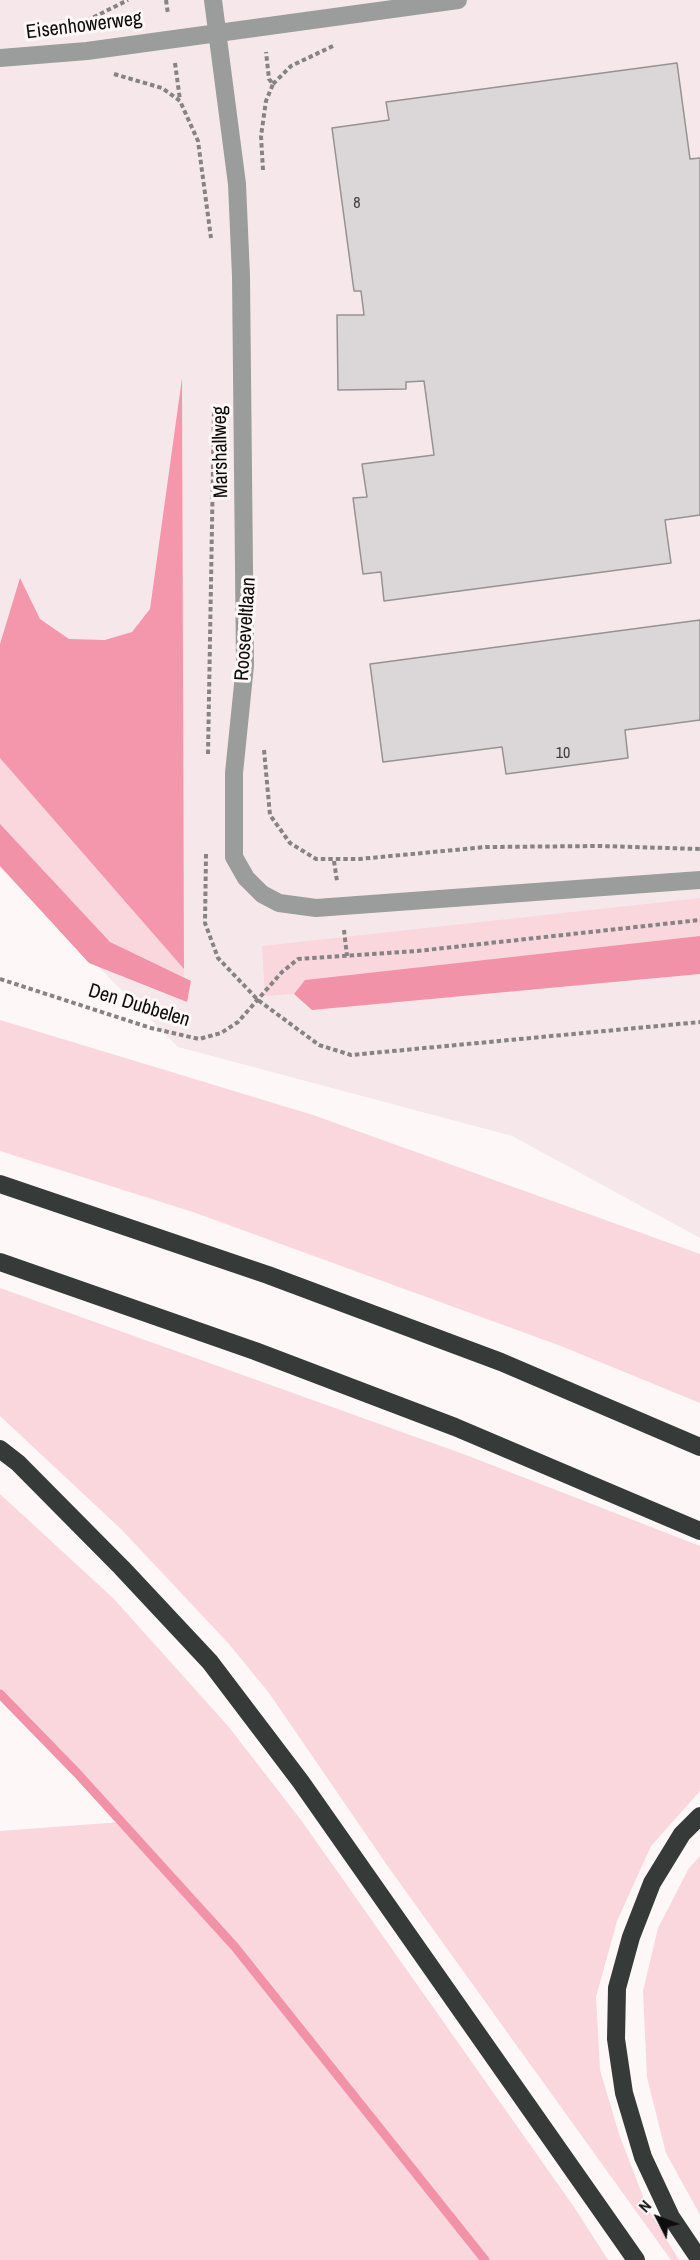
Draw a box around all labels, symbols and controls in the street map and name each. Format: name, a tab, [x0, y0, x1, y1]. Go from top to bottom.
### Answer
street label: Eisenhowerweg	[25, 7, 143, 45]
house number: 8	[353, 194, 361, 214]
street label: Marshallweg	[208, 406, 234, 498]
street label: Rooseveltlaan	[230, 576, 262, 682]
house number: 10	[556, 744, 570, 764]
street label: Den Dubbelen	[85, 979, 193, 1033]
north arrow	[628, 2188, 688, 2248]
text: N	[633, 2195, 656, 2217]

